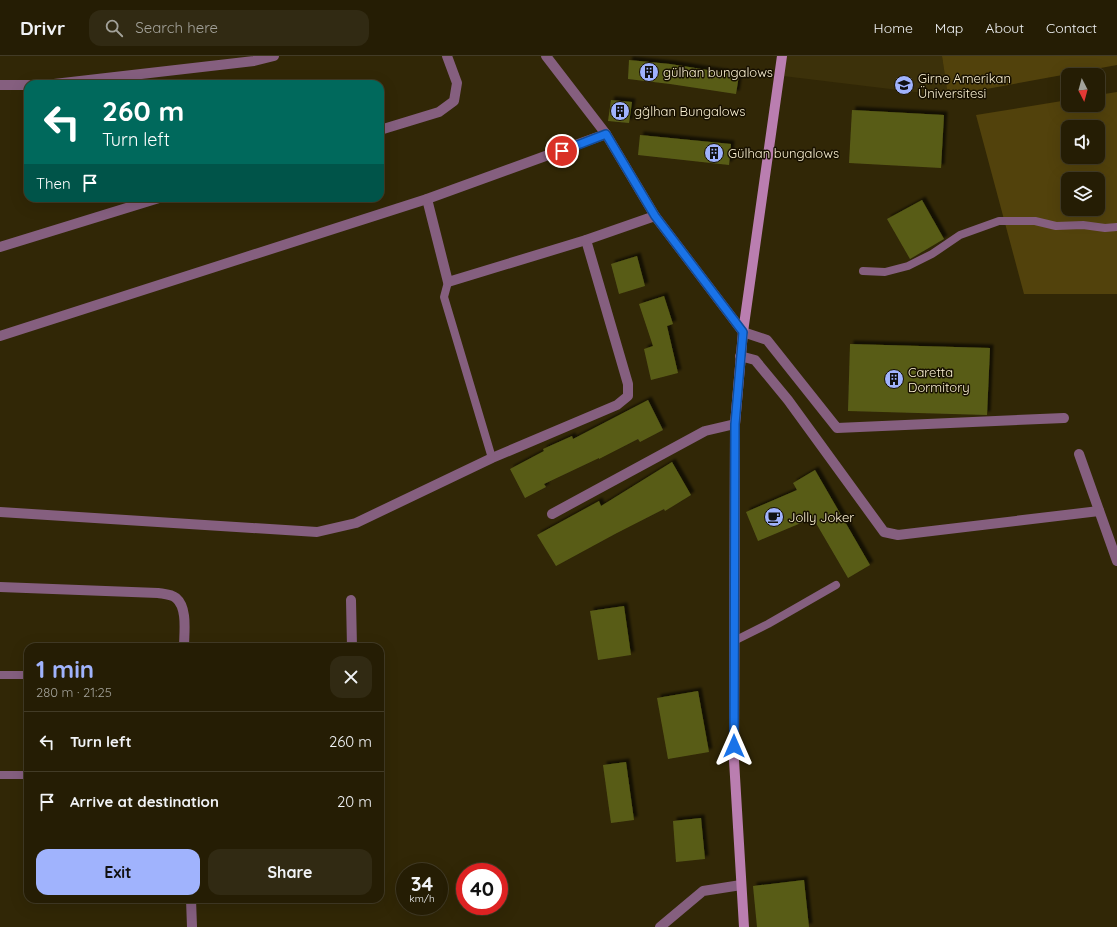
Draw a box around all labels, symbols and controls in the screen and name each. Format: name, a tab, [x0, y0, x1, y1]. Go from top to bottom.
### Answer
search box	[89, 10, 369, 46]
text: Drivr	[20, 16, 65, 40]
icon: search	[103, 17, 125, 39]
text: Search here	[135, 18, 218, 37]
text: Home	[874, 19, 913, 37]
text: Map	[935, 19, 963, 37]
text: About	[985, 19, 1024, 37]
text: Contact	[1046, 19, 1097, 37]
building icon: gülhan bungalows	[638, 61, 660, 83]
place label: gülhan bungalows	[663, 64, 773, 80]
north arrow	[1061, 68, 1105, 112]
map controls	[1061, 68, 1105, 216]
place label: Girne Amerikan Üniversitesi	[918, 70, 1011, 101]
school or university icon: Girne Amerikan Üniversitesi	[893, 74, 915, 96]
text: 260 m	[102, 93, 184, 128]
icon: left	[36, 96, 88, 148]
building icon: gğlhan Bungalows	[609, 100, 631, 122]
place label: gğlhan Bungalows	[634, 103, 745, 119]
button: sound	[1061, 120, 1105, 164]
text: Turn left	[102, 128, 170, 151]
pin	[545, 134, 579, 168]
icon: arrive	[551, 140, 573, 162]
building icon: Gülhan bungalows	[703, 142, 725, 164]
place label: Gülhan bungalows	[728, 145, 839, 161]
icon: arrive	[79, 172, 101, 194]
button: layers	[1061, 172, 1105, 216]
text: Then	[36, 174, 71, 193]
place label: Caretta Dormitory	[908, 364, 970, 395]
building icon: Caretta Dormitory	[883, 368, 905, 390]
cafe icon: Jolly Joker	[763, 506, 785, 528]
place label: Jolly Joker	[788, 509, 854, 525]
text: 1 min	[36, 654, 94, 684]
button: close	[330, 656, 372, 698]
text: 280 m · 21:25	[36, 684, 112, 700]
position arrow	[713, 725, 755, 767]
icon: left	[36, 731, 58, 753]
text: Turn left	[70, 732, 132, 751]
text: 260 m	[329, 732, 372, 751]
icon: arrive	[36, 791, 58, 813]
text: Arrive at destination	[70, 792, 219, 811]
text: 20 m	[337, 792, 372, 811]
button: Exit	[36, 849, 200, 895]
button: Share	[208, 849, 372, 895]
speed limit sign: 40	[456, 863, 508, 915]
text: 34	[411, 871, 433, 896]
text: km/h	[409, 892, 435, 905]

